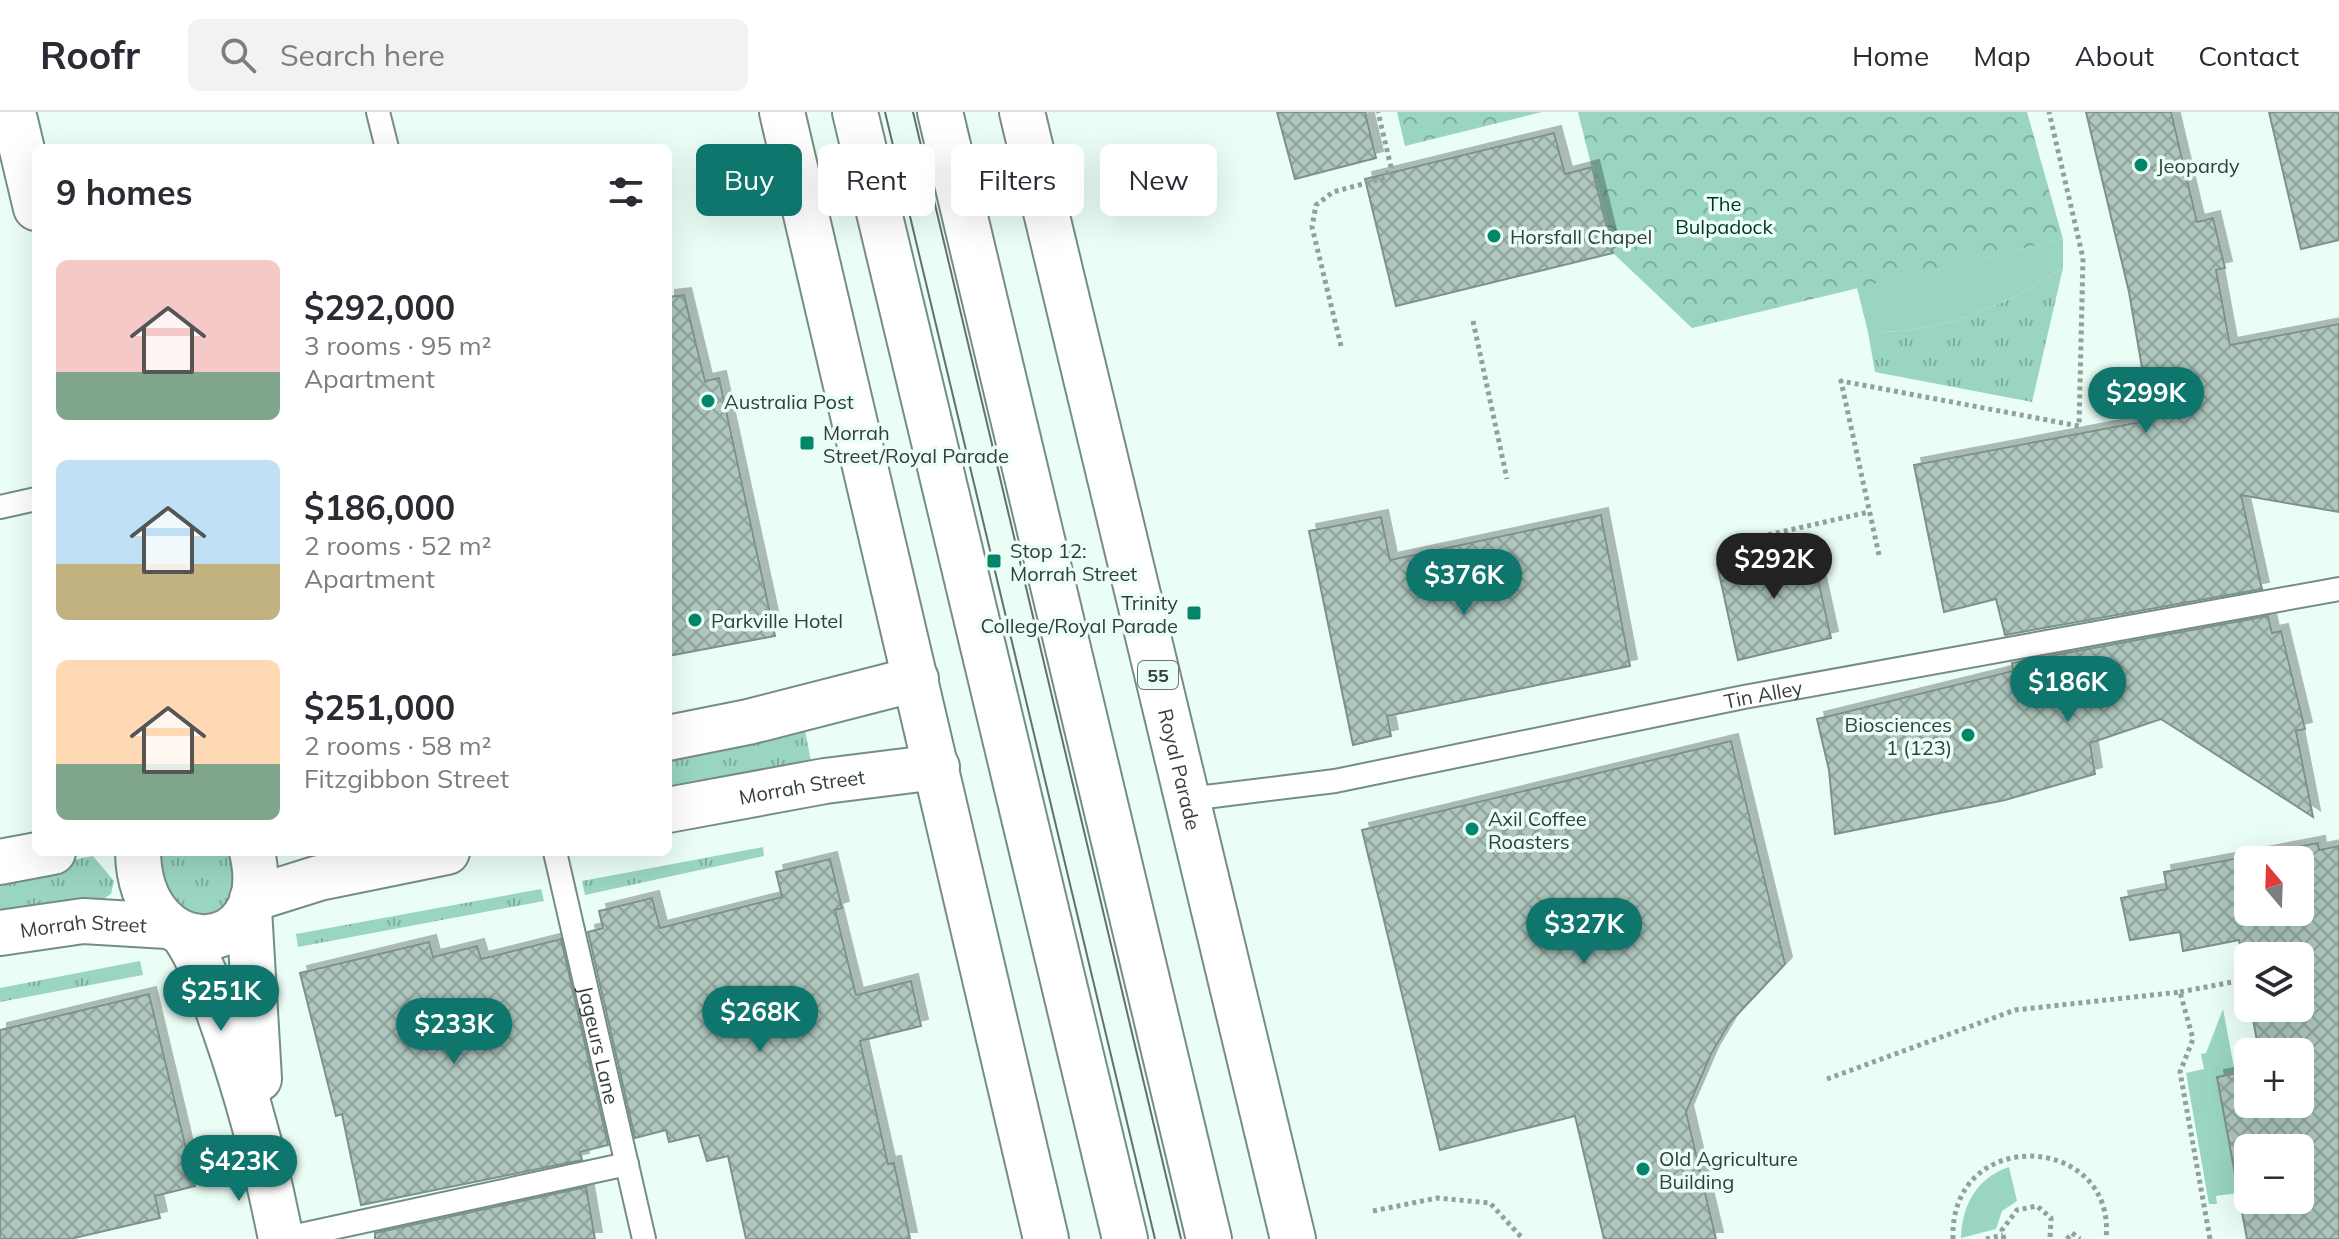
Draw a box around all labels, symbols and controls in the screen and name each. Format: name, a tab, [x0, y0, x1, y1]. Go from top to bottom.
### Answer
search box	[188, 19, 748, 91]
text: Roofr	[40, 31, 140, 79]
icon: search	[216, 33, 260, 77]
text: Search here	[280, 36, 445, 74]
text: Home	[1852, 38, 1929, 73]
text: Map	[1973, 38, 2031, 73]
text: About	[2075, 38, 2154, 73]
text: Contact	[2198, 38, 2299, 73]
chip: Buy	[696, 144, 802, 216]
chip: Rent	[818, 144, 935, 216]
chip: Filters	[951, 144, 1084, 216]
chip: New	[1100, 144, 1217, 216]
place label: Jeopardy	[2157, 153, 2240, 178]
marker: Jeopardy	[2132, 156, 2150, 174]
icon: filters	[604, 170, 648, 214]
text: 9 homes	[56, 171, 193, 214]
park label: The Bulpadock	[1675, 191, 1773, 239]
place label: Horsfall Chapel	[1510, 224, 1652, 249]
marker: Horsfall Chapel	[1485, 227, 1503, 245]
text: $292,000	[304, 286, 455, 329]
icon: home	[120, 292, 216, 388]
text: 3 rooms · 95 m²	[304, 329, 491, 362]
text: Apartment	[304, 362, 435, 395]
pin: $299K	[2090, 367, 2202, 435]
text: $299K	[2106, 376, 2186, 409]
place label: Australia Post	[724, 389, 854, 414]
marker: Australia Post	[699, 392, 717, 410]
place label: Morrah Street/Royal Parade	[823, 420, 1009, 468]
marker: Morrah Street/Royal Parade	[798, 434, 816, 452]
text: $186,000	[304, 486, 455, 529]
icon: home	[120, 492, 216, 588]
text: 2 rooms · 52 m²	[304, 529, 491, 562]
pin: $292K	[1718, 533, 1830, 601]
place label: Stop 12: Morrah Street	[1010, 538, 1137, 586]
text: $292K	[1734, 542, 1814, 575]
pin: $376K	[1408, 549, 1520, 617]
marker: Stop 12: Morrah Street	[985, 552, 1003, 570]
text: $376K	[1424, 558, 1504, 591]
text: Apartment	[304, 562, 435, 595]
place label: Trinity College/Royal Parade	[981, 590, 1178, 638]
marker: Trinity College/Royal Parade	[1185, 604, 1203, 622]
place label: Parkville Hotel	[711, 608, 843, 633]
marker: Parkville Hotel	[686, 611, 704, 629]
pin: $186K	[2012, 656, 2124, 724]
road number: 55	[1138, 661, 1178, 689]
text: $186K	[2028, 665, 2108, 698]
street label: Tin Alley	[1722, 674, 1805, 713]
text: $251,000	[304, 686, 455, 729]
icon: home	[120, 692, 216, 788]
street label: Royal Parade	[1153, 706, 1207, 832]
place label: Biosciences 1 (123)	[1845, 712, 1952, 760]
marker: Biosciences 1 (123)	[1959, 726, 1977, 744]
text: 2 rooms · 58 m²	[304, 729, 491, 762]
text: Fitzgibbon Street	[304, 762, 509, 795]
street label: Morrah Street	[737, 764, 866, 809]
place label: Axil Coffee Roasters	[1488, 806, 1587, 854]
marker: Axil Coffee Roasters	[1463, 820, 1481, 838]
north arrow	[2234, 846, 2314, 926]
map controls	[2234, 846, 2314, 1214]
pin: $327K	[1528, 898, 1640, 966]
text: $327K	[1544, 907, 1624, 940]
street label: Morrah Street	[18, 908, 147, 942]
button: layers	[2234, 942, 2314, 1022]
pin: $251K	[165, 965, 277, 1033]
text: $251K	[181, 974, 261, 1007]
street label: Jageurs Lane	[574, 983, 625, 1107]
pin: $268K	[704, 986, 816, 1054]
text: $268K	[720, 995, 800, 1028]
pin: $233K	[398, 998, 510, 1066]
text: $233K	[414, 1007, 494, 1040]
button: +	[2234, 1038, 2314, 1118]
button: −	[2234, 1134, 2314, 1214]
pin: $423K	[183, 1135, 295, 1203]
text: $423K	[199, 1144, 279, 1177]
place label: Old Agriculture Building	[1659, 1146, 1798, 1194]
marker: Old Agriculture Building	[1634, 1160, 1652, 1178]

